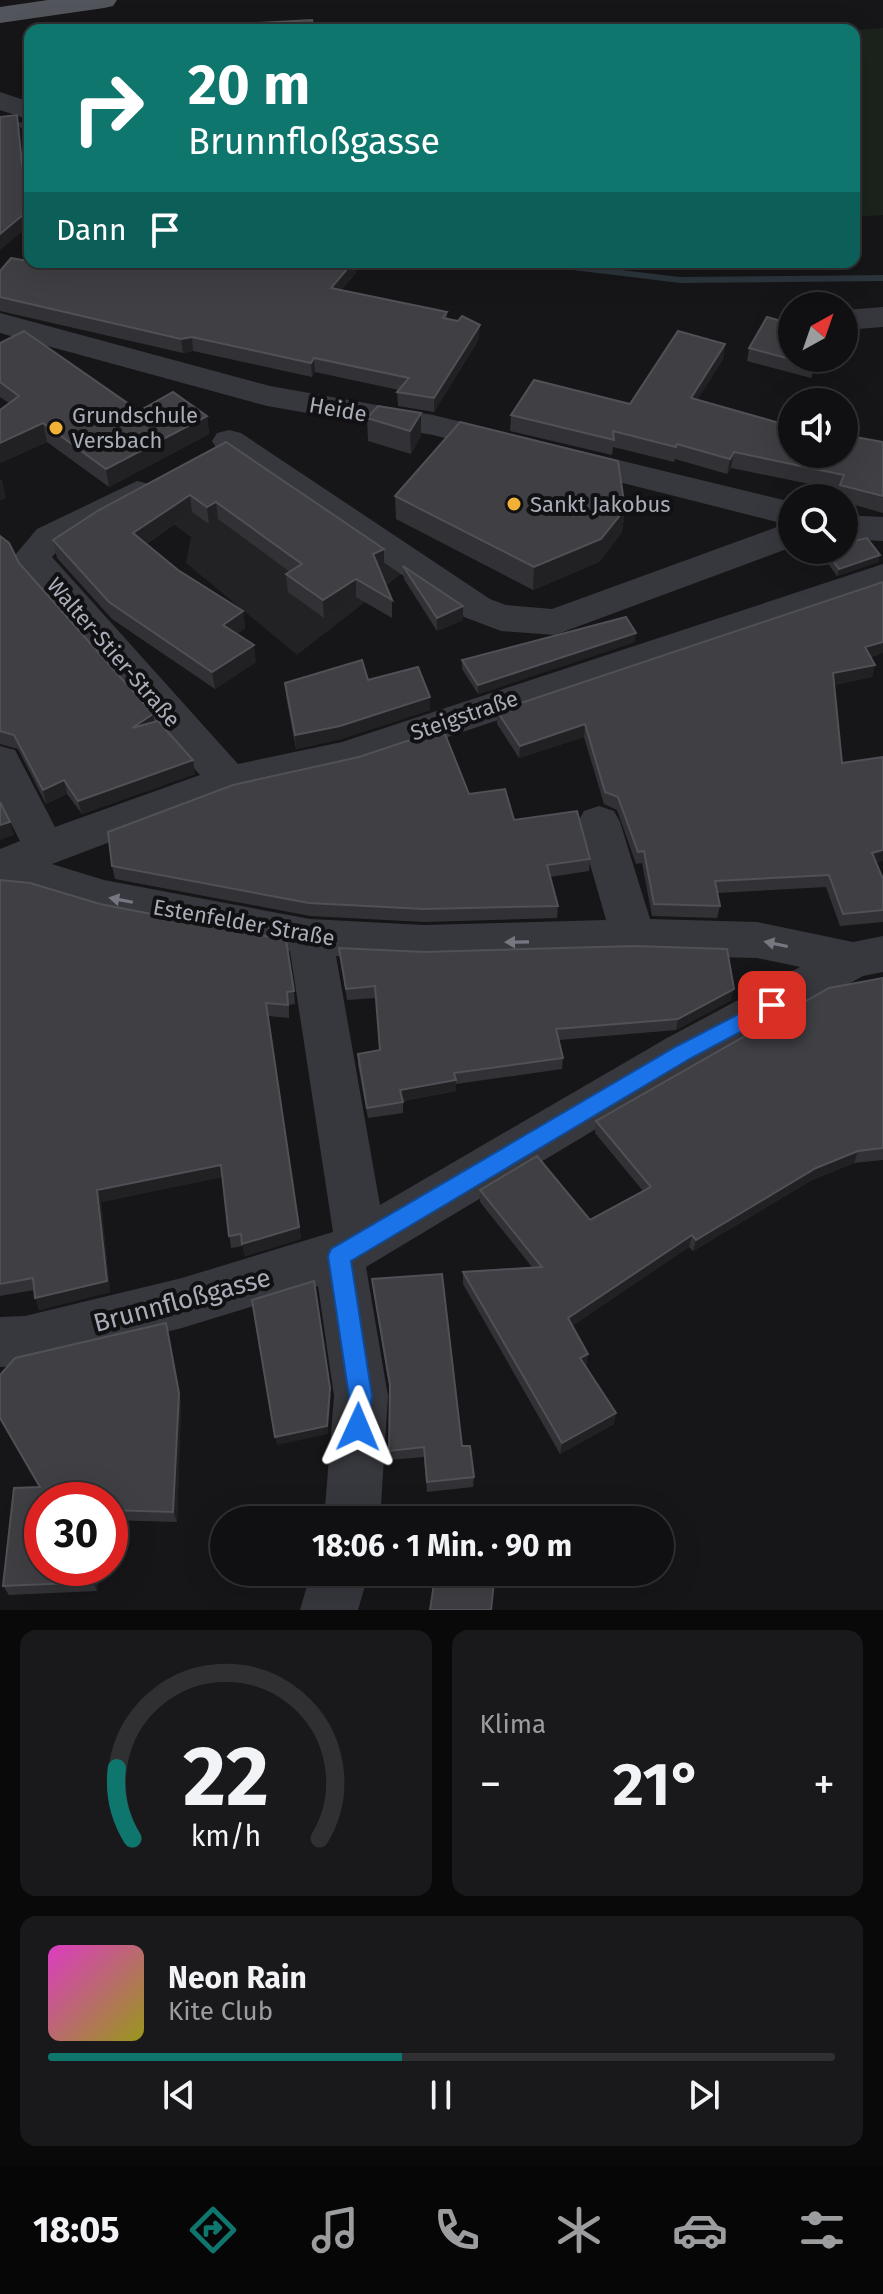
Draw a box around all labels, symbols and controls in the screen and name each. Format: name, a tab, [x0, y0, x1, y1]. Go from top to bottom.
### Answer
text: 20 m	[188, 52, 310, 119]
icon: right	[56, 56, 160, 160]
text: Brunnfloßgasse	[188, 120, 440, 164]
icon: arrive	[143, 208, 187, 252]
text: Dann	[56, 212, 127, 248]
north arrow	[778, 292, 858, 372]
map controls	[778, 292, 858, 564]
button: sound	[778, 388, 858, 468]
street label: Heide	[307, 391, 369, 428]
place label: Grundschule Versbach	[72, 402, 198, 454]
marker: Grundschule Versbach	[47, 419, 65, 437]
button: search	[778, 484, 858, 564]
place label: Sankt Jakobus	[530, 491, 671, 518]
marker: Sankt Jakobus	[505, 495, 523, 513]
street label: Walter-Stier-Straße	[41, 572, 186, 733]
street label: Steigstraße	[407, 684, 522, 746]
one-way arrow	[108, 893, 133, 906]
street label: Estenfelder Straße	[151, 893, 337, 952]
one-way arrow	[504, 935, 529, 948]
one-way arrow	[763, 937, 788, 950]
pin	[738, 971, 806, 1039]
icon: arrive	[750, 983, 794, 1027]
street label: Brunnfloßgasse	[90, 1262, 274, 1339]
position arrow	[316, 1385, 400, 1469]
speed limit sign: 30	[24, 1482, 128, 1586]
text: 18:06 · 1 Min. · 90 m	[312, 1528, 572, 1564]
text: Klima	[480, 1709, 546, 1740]
text: 22	[183, 1727, 269, 1827]
text: 21°	[613, 1749, 702, 1821]
text: −	[480, 1758, 502, 1811]
text: +	[813, 1758, 835, 1811]
text: km/h	[190, 1819, 261, 1854]
text: Neon Rain	[168, 1960, 307, 1996]
text: Kite Club	[168, 1996, 273, 2027]
icon: previous	[157, 2073, 201, 2117]
icon: pause	[419, 2073, 463, 2117]
icon: next	[682, 2073, 726, 2117]
icon: directions	[185, 2202, 241, 2258]
icon: music	[307, 2202, 363, 2258]
icon: phone	[429, 2202, 485, 2258]
icon: climate	[551, 2202, 607, 2258]
icon: car	[672, 2202, 728, 2258]
icon: filters	[794, 2202, 850, 2258]
text: 18:05	[33, 2208, 120, 2252]

